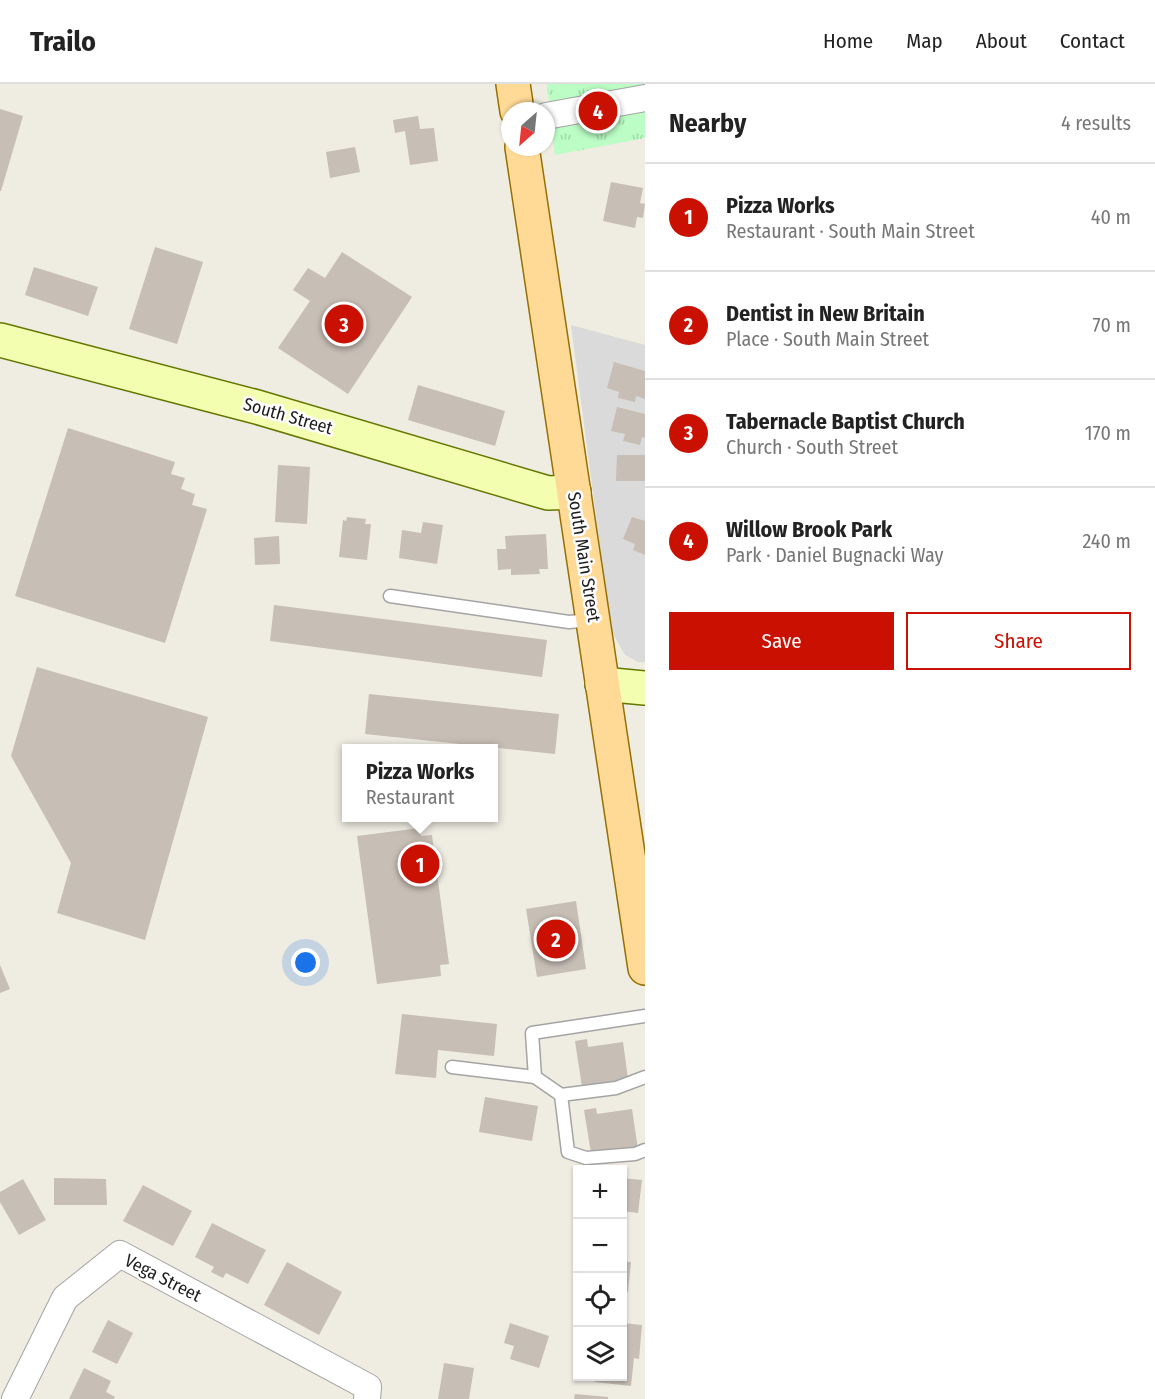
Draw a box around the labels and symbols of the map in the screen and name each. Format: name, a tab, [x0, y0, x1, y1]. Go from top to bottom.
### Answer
pin: 4	[578, 88, 618, 134]
north arrow	[501, 102, 555, 156]
pin: 3	[324, 302, 364, 346]
street label: South Street	[241, 393, 335, 439]
street label: South Main Street	[563, 490, 605, 624]
pin: 1	[400, 842, 440, 886]
pin: 2	[536, 916, 576, 962]
your location	[291, 948, 320, 977]
street label: Vega Street	[121, 1249, 205, 1307]

